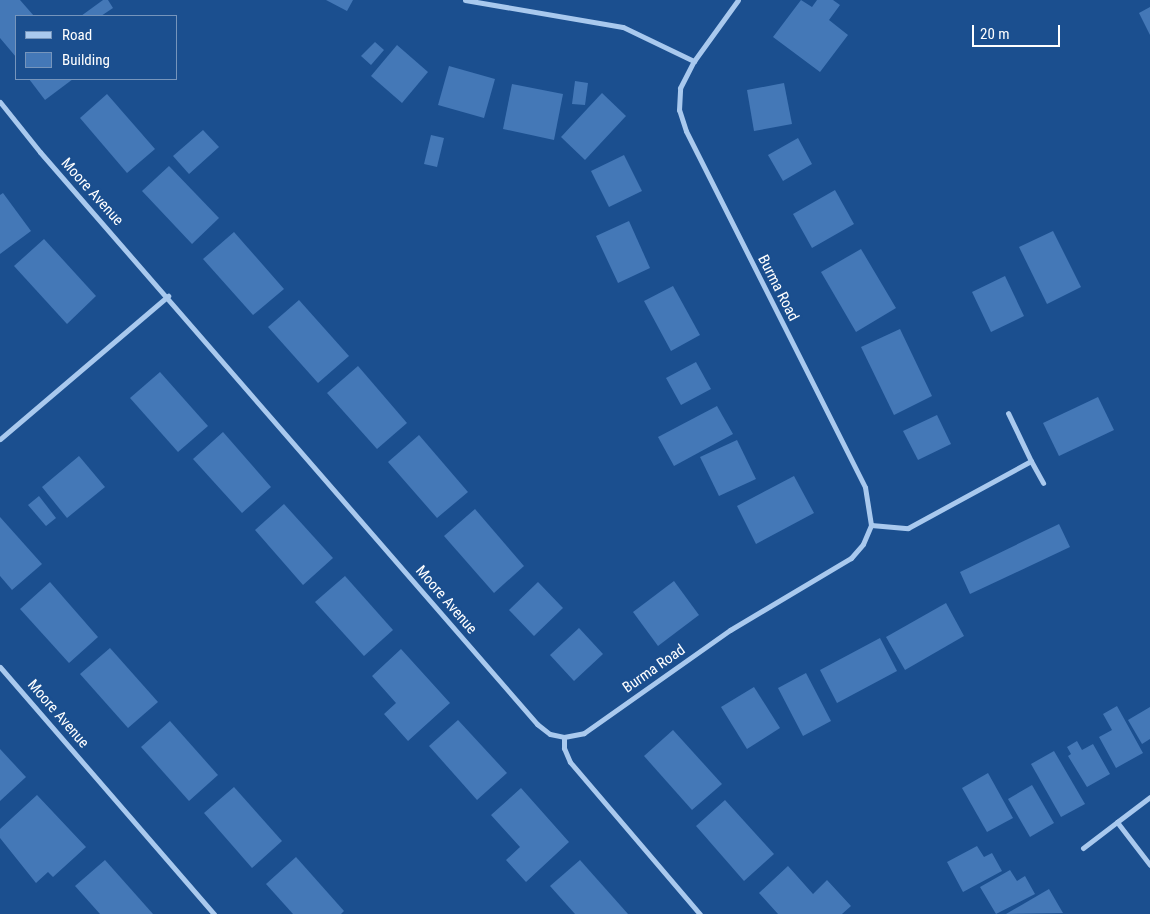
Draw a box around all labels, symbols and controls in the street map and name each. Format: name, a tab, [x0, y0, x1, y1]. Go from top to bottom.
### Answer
legend	[15, 15, 178, 80]
scale bar	[975, 15, 1062, 47]
text: 20 m	[980, 25, 1010, 43]
text: Road	[62, 26, 92, 44]
text: Building	[62, 51, 110, 69]
street label: Moore Avenue	[57, 155, 127, 229]
street label: Burma Road	[754, 252, 802, 324]
street label: Moore Avenue	[411, 562, 481, 638]
street label: Burma Road	[619, 641, 689, 697]
street label: Moore Avenue	[23, 676, 93, 752]

